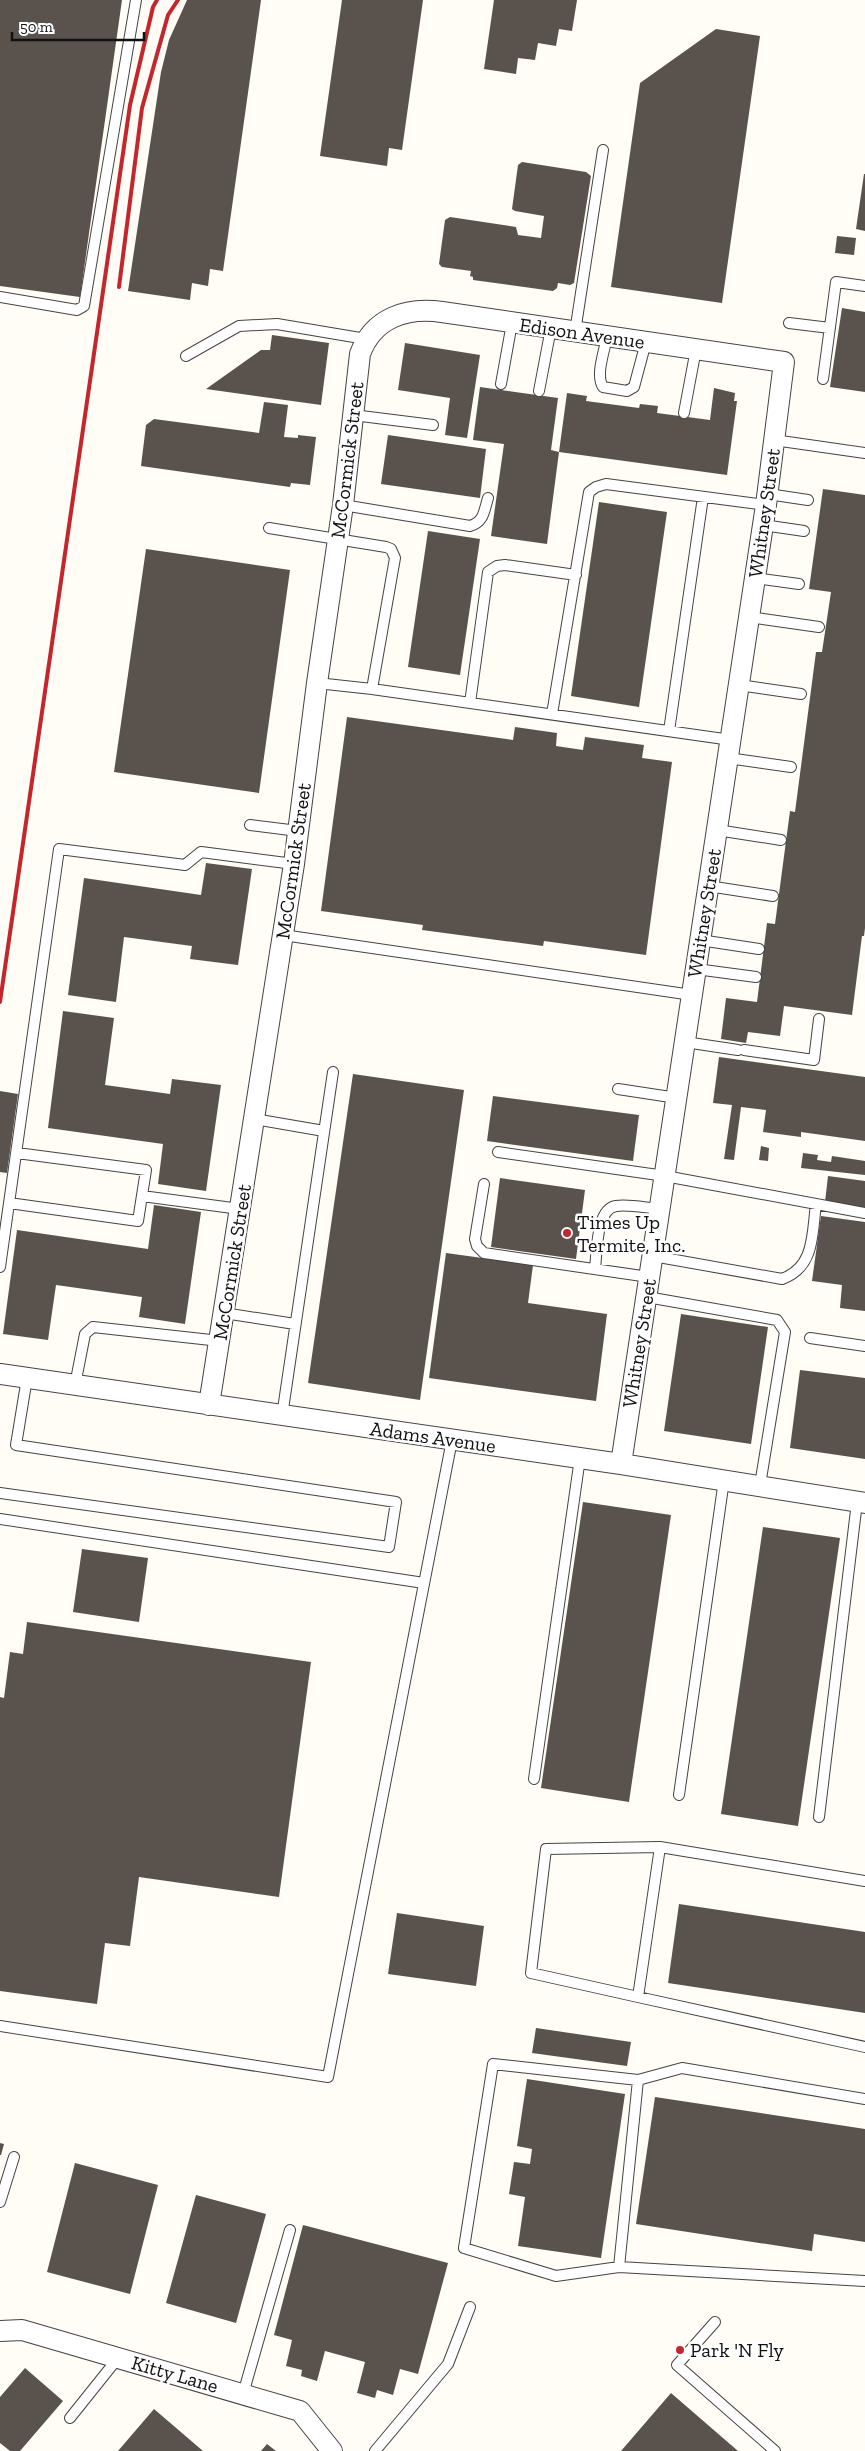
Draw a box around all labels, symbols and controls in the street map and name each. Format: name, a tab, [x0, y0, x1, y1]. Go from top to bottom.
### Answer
scale bar	[12, 10, 145, 42]
text: 50 m	[20, 18, 53, 36]
street label: Edison Avenue	[518, 312, 646, 354]
street label: McCormick Street	[325, 380, 369, 540]
street label: Whitney Street	[743, 446, 785, 579]
street label: McCormick Street	[270, 781, 316, 941]
street label: Whitney Street	[682, 846, 726, 979]
street label: McCormick Street	[208, 1182, 256, 1342]
place label: Times Up Termite, Inc.	[577, 1210, 686, 1257]
marker: Times Up Termite, Inc.	[561, 1227, 573, 1239]
street label: Whitney Street	[617, 1276, 661, 1409]
street label: Adams Avenue	[369, 1416, 497, 1458]
place label: Park 'N Fly	[690, 2338, 785, 2362]
marker: Park 'N Fly	[674, 2344, 686, 2356]
street label: Kitty Lane	[129, 2350, 221, 2398]

